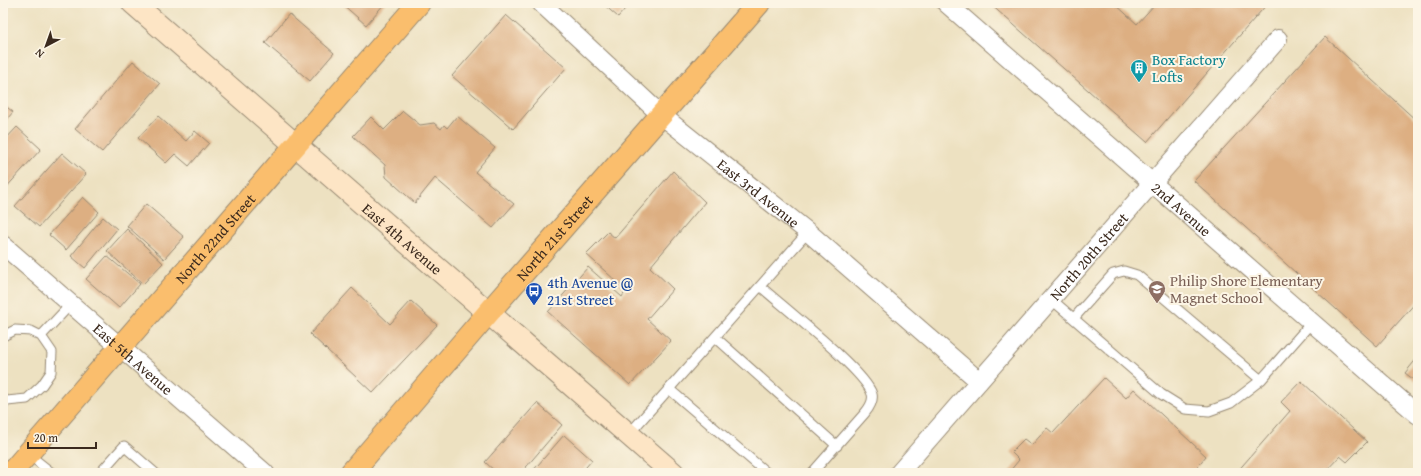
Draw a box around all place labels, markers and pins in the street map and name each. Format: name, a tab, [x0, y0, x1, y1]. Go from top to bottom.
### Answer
place label: Box Factory Lofts	[1152, 49, 1226, 87]
building icon: Box Factory Lofts	[1129, 58, 1149, 83]
place label: Philip Shore Elementary Magnet School	[1170, 270, 1323, 308]
place label: 4th Avenue @ 21st Street	[547, 272, 633, 310]
school or university icon: Philip Shore Elementary Magnet School	[1147, 279, 1167, 304]
bus stop icon: 4th Avenue @ 21st Street	[524, 281, 544, 306]

